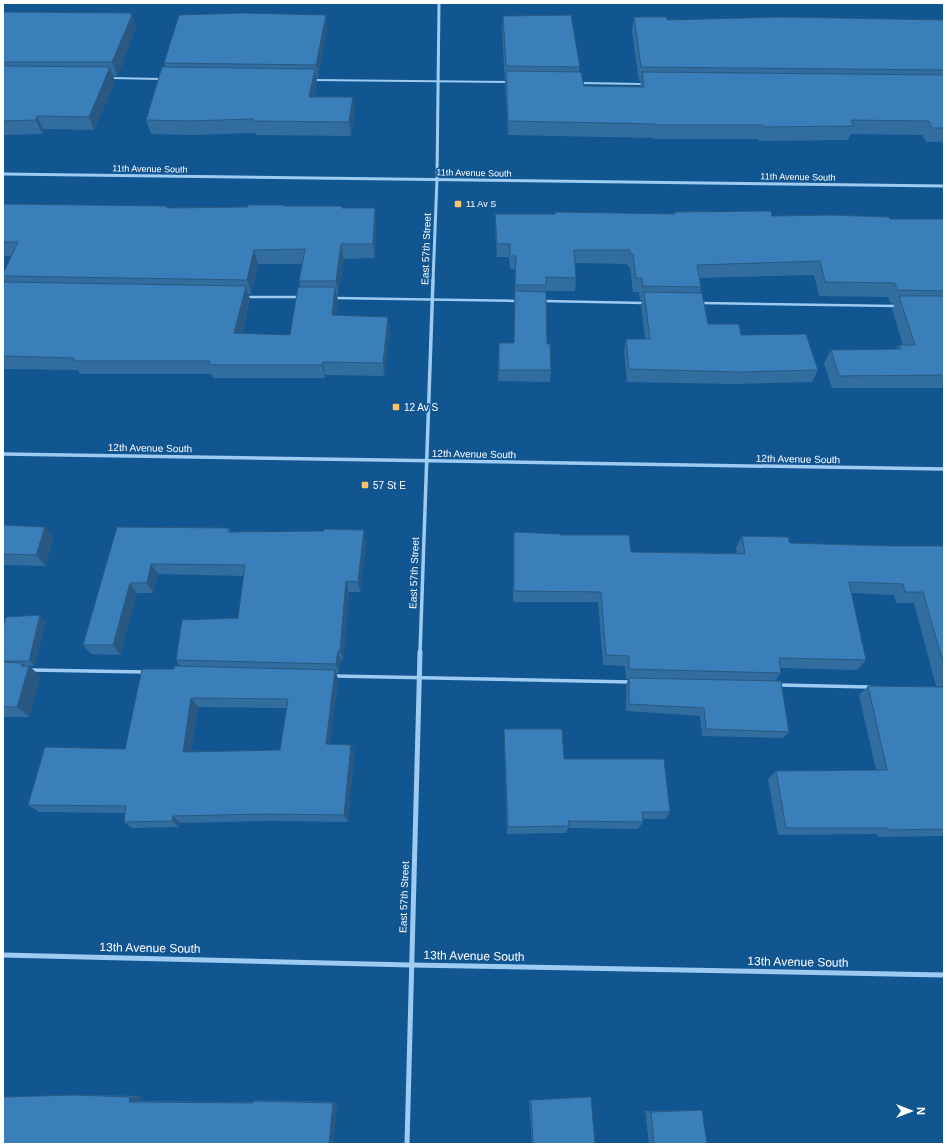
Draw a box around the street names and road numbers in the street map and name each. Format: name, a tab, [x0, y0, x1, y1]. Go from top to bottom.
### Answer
street label: 11th Avenue South	[112, 163, 188, 175]
street label: 11th Avenue South	[436, 167, 512, 179]
street label: 11th Avenue South	[760, 171, 836, 183]
street label: East 57th Street	[419, 213, 433, 285]
street label: 12th Avenue South	[108, 442, 192, 454]
street label: 12th Avenue South	[432, 448, 516, 460]
street label: 12th Avenue South	[756, 453, 840, 465]
street label: East 57th Street	[407, 537, 421, 609]
street label: East 57th Street	[397, 861, 411, 933]
street label: 13th Avenue South	[99, 940, 201, 956]
street label: 13th Avenue South	[423, 948, 525, 964]
street label: 13th Avenue South	[747, 954, 849, 970]

